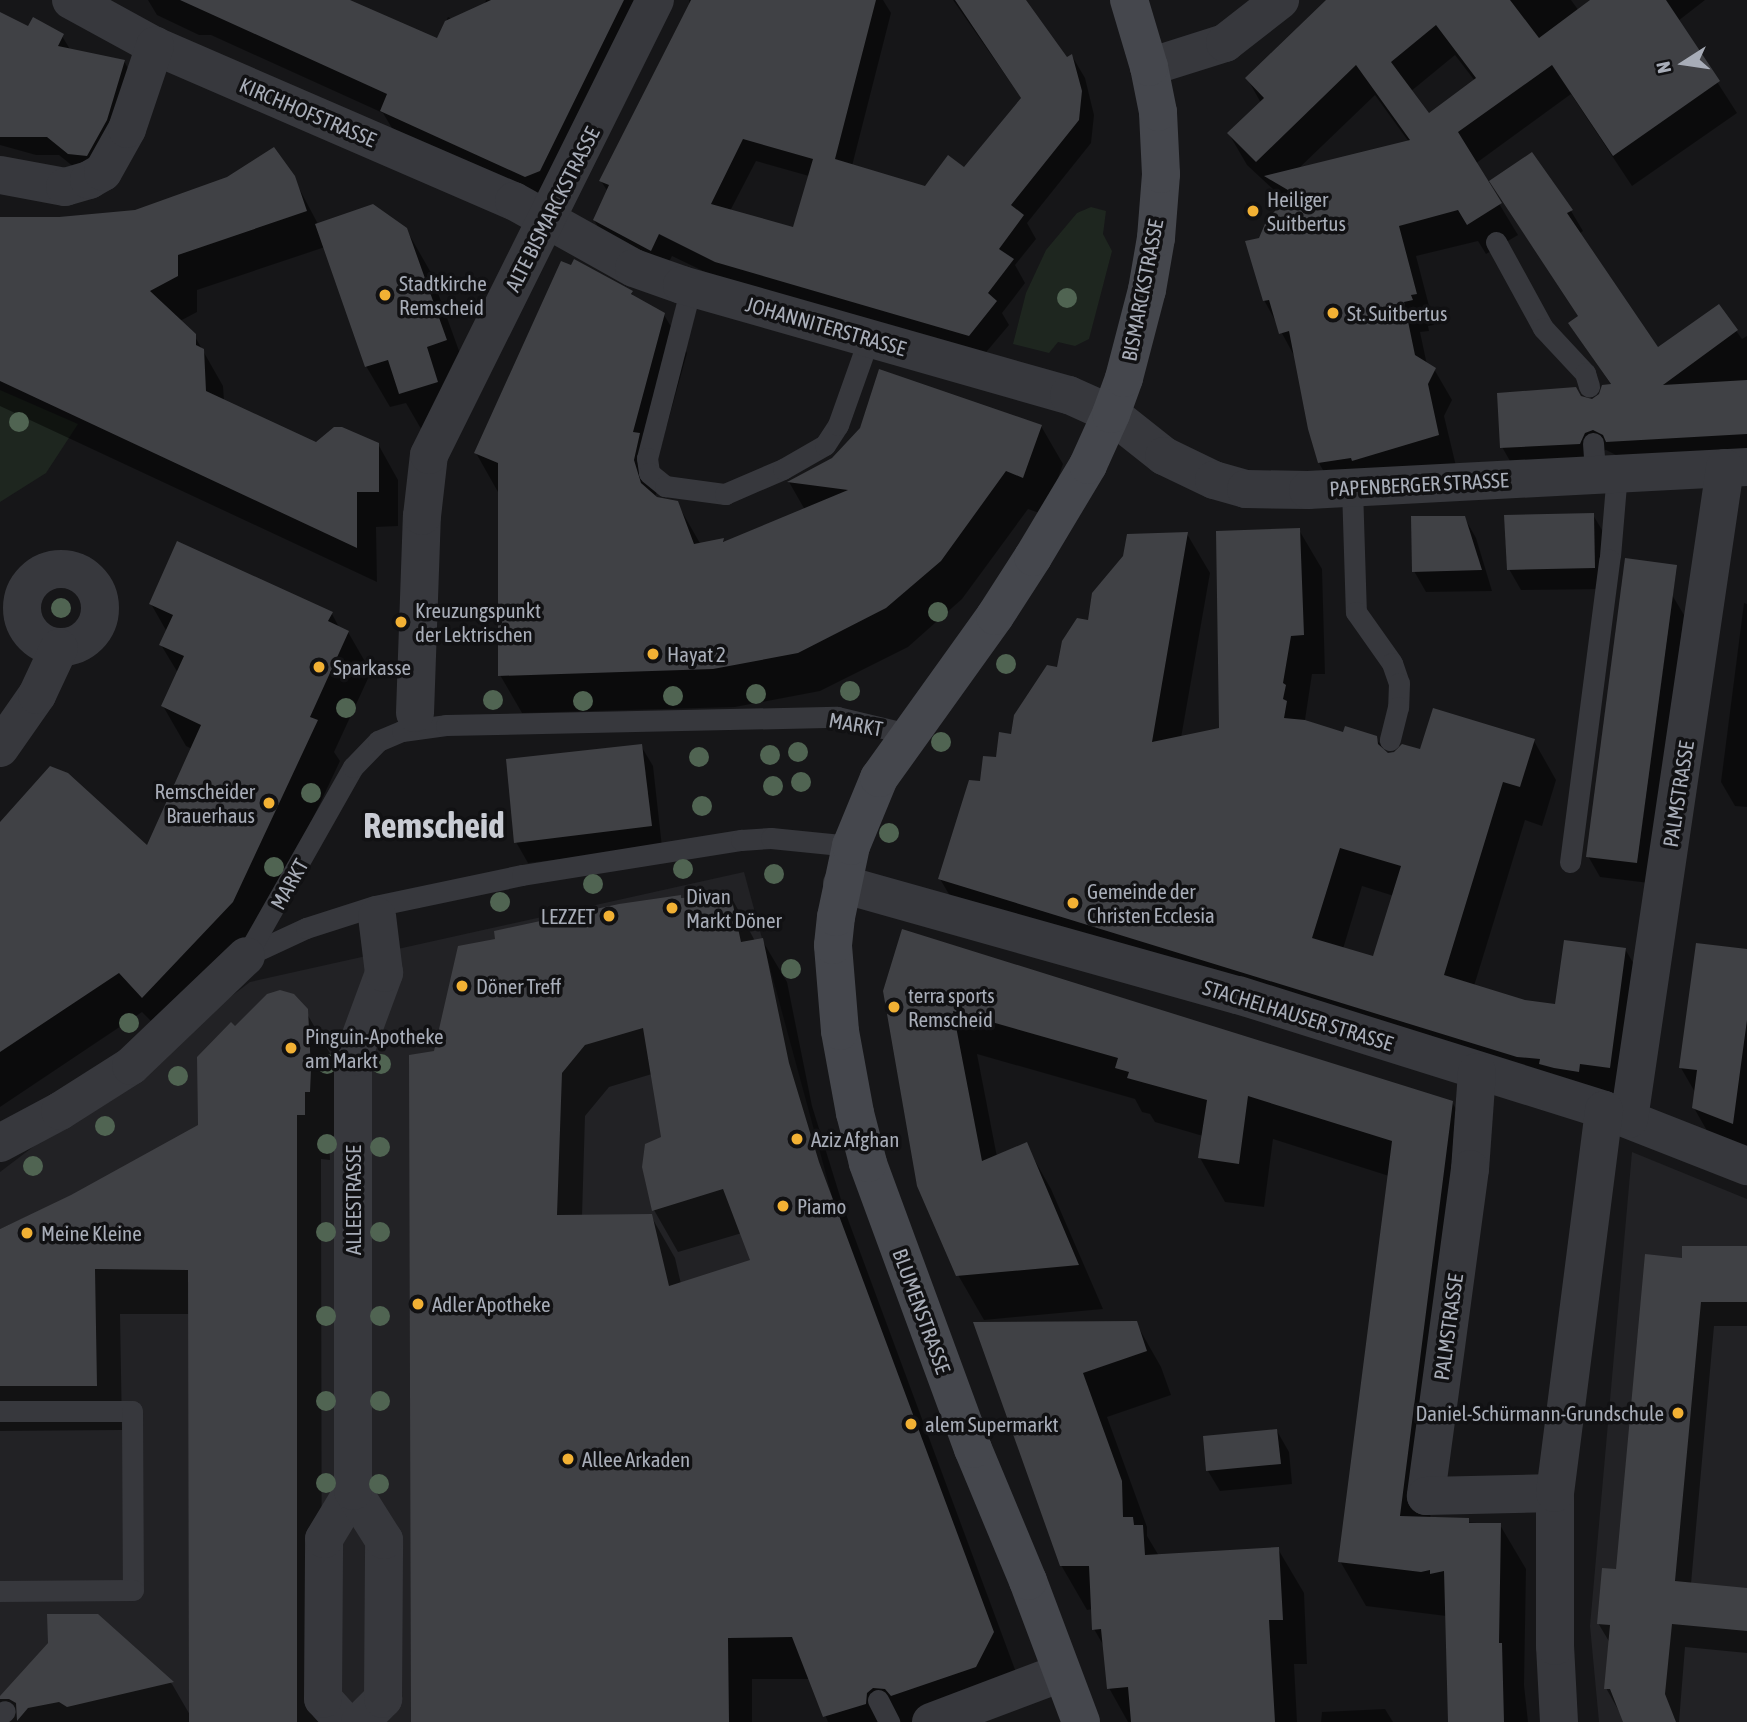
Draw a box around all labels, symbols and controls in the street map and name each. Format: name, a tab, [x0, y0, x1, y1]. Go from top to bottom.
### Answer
north arrow	[1649, 28, 1719, 98]
text: N	[1652, 60, 1675, 75]
street label: KIRCHHOFSTRASSE	[236, 72, 380, 152]
street label: ALTE BISMARCKSTRASSE	[500, 122, 604, 296]
place label: Heiliger Suitbertus	[1267, 186, 1346, 236]
marker: Heiliger Suitbertus	[1245, 203, 1261, 219]
street label: BISMARCKSTRASSE	[1116, 217, 1168, 363]
place label: Stadtkirche Remscheid	[399, 270, 487, 320]
marker: Stadtkirche Remscheid	[377, 287, 393, 303]
street label: JOHANNITERSTRASSE	[743, 291, 909, 361]
place label: St. Suitbertus	[1347, 300, 1447, 326]
marker: St. Suitbertus	[1325, 305, 1341, 321]
street label: PAPENBERGER STRASSE	[1329, 467, 1509, 501]
place label: Kreuzungspunkt der Lektrischen	[415, 597, 541, 647]
marker: Kreuzungspunkt der Lektrischen	[393, 614, 409, 630]
place label: Hayat 2	[667, 641, 726, 667]
marker: Hayat 2	[645, 646, 661, 662]
place label: Sparkasse	[333, 654, 411, 680]
marker: Sparkasse	[311, 659, 327, 675]
street label: MARKT	[827, 707, 885, 741]
street label: PALMSTRASSE	[1657, 739, 1699, 849]
place label: Remscheider Brauerhaus	[154, 778, 255, 828]
marker: Remscheider Brauerhaus	[261, 795, 277, 811]
district label: Remscheid	[363, 804, 505, 846]
street label: MARKT	[265, 854, 313, 914]
place label: Gemeinde der Christen Ecclesia	[1087, 878, 1215, 928]
place label: Divan Markt Döner	[686, 883, 782, 933]
marker: Gemeinde der Christen Ecclesia	[1065, 895, 1081, 911]
marker: Divan Markt Döner	[664, 900, 680, 916]
place label: LEZZET	[541, 903, 595, 929]
marker: LEZZET	[601, 908, 617, 924]
place label: Döner Treff	[476, 973, 561, 999]
street label: STACHELHAUSER STRASSE	[1200, 974, 1396, 1056]
marker: Döner Treff	[454, 978, 470, 994]
place label: terra sports Remscheid	[908, 982, 995, 1032]
marker: terra sports Remscheid	[886, 999, 902, 1015]
place label: Pinguin-Apotheke am Markt	[305, 1023, 444, 1073]
marker: Pinguin-Apotheke am Markt	[283, 1040, 299, 1056]
place label: Aziz Afghan	[811, 1126, 899, 1152]
marker: Aziz Afghan	[789, 1131, 805, 1147]
street label: ALLEESTRASSE	[340, 1145, 366, 1255]
place label: Piamo	[797, 1193, 846, 1219]
marker: Piamo	[775, 1198, 791, 1214]
place label: Meine Kleine	[41, 1220, 142, 1246]
marker: Meine Kleine	[19, 1225, 35, 1241]
street label: BLUMENSTRASSE	[888, 1245, 956, 1377]
street label: PALMSTRASSE	[1428, 1272, 1468, 1382]
place label: Adler Apotheke	[432, 1291, 550, 1317]
marker: Adler Apotheke	[410, 1296, 426, 1312]
place label: Daniel-Schürmann-Grundschule	[1415, 1400, 1664, 1426]
marker: Daniel-Schürmann-Grundschule	[1670, 1405, 1686, 1421]
place label: alem Supermarkt	[925, 1411, 1059, 1437]
marker: alem Supermarkt	[903, 1416, 919, 1432]
place label: Allee Arkaden	[582, 1446, 690, 1472]
marker: Allee Arkaden	[560, 1451, 576, 1467]

